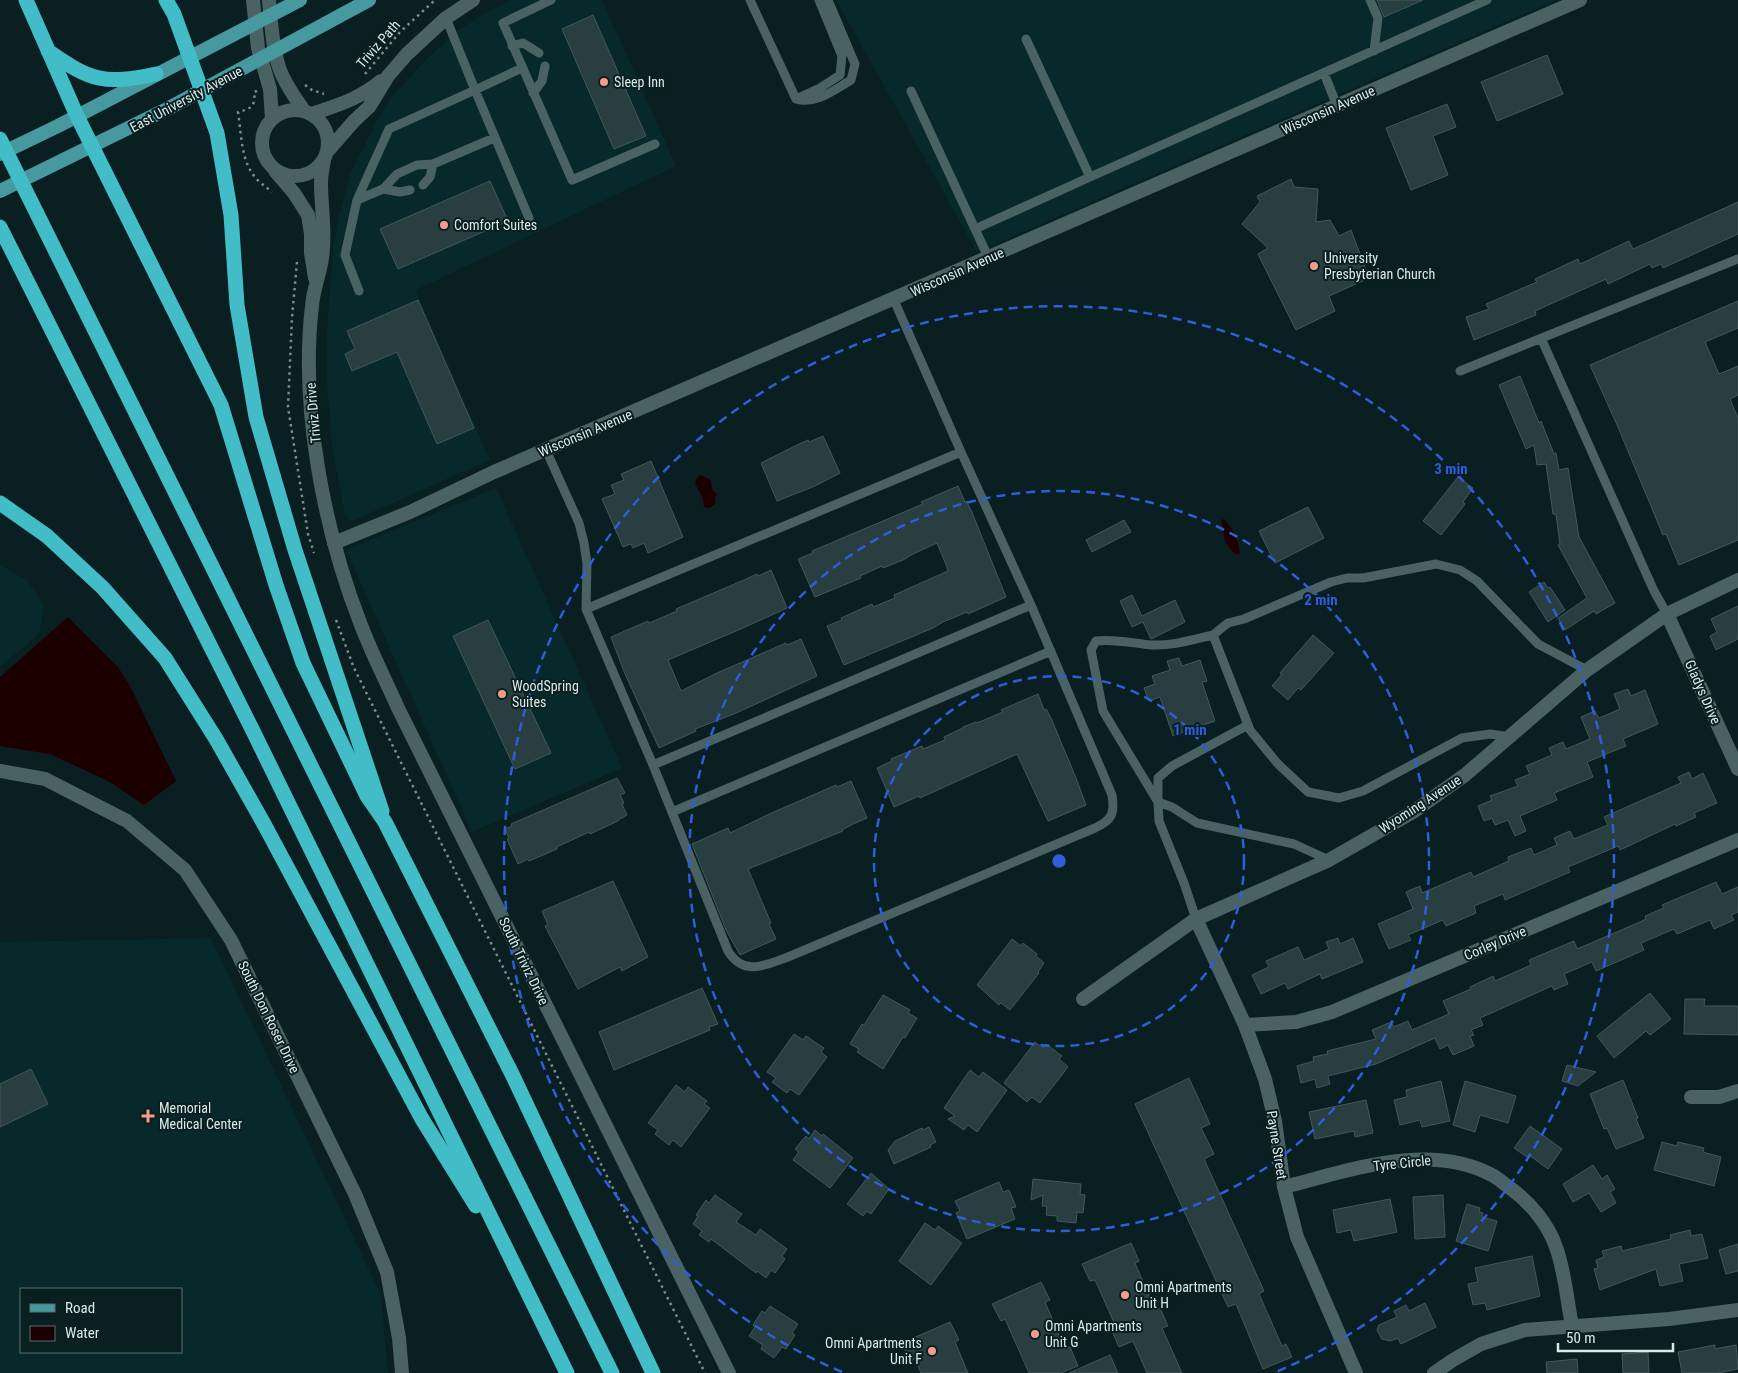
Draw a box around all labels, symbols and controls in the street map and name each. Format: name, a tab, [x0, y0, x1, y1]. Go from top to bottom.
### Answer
street label: Triviz Path	[353, 17, 403, 71]
street label: East University Avenue	[127, 62, 245, 135]
place label: Sleep Inn	[614, 74, 665, 90]
marker: Sleep Inn	[598, 76, 610, 88]
street label: Wisconsin Avenue	[1279, 82, 1378, 138]
place label: Comfort Suites	[454, 217, 537, 233]
marker: Comfort Suites	[438, 219, 450, 231]
street label: Wisconsin Avenue	[908, 244, 1007, 300]
place label: University Presbyterian Church	[1324, 250, 1435, 282]
marker: University Presbyterian Church	[1308, 260, 1320, 272]
street label: Triviz Drive	[302, 382, 324, 444]
street label: Wisconsin Avenue	[536, 406, 635, 460]
text: 3 min	[1434, 460, 1468, 478]
text: 2 min	[1304, 591, 1338, 609]
street label: Gladys Drive	[1682, 657, 1724, 727]
place label: WoodSpring Suites	[512, 678, 579, 710]
marker: WoodSpring Suites	[496, 688, 508, 700]
text: 1 min	[1173, 721, 1207, 739]
street label: Wyoming Avenue	[1376, 771, 1464, 836]
centre of rings	[1050, 852, 1068, 870]
street label: South Triviz Drive	[496, 915, 552, 1008]
street label: Corley Drive	[1462, 923, 1529, 963]
street label: South Don Roser Drive	[235, 958, 303, 1076]
place label: Memorial Medical Center	[159, 1100, 242, 1132]
marker: Memorial Medical Center	[141, 1109, 155, 1123]
street label: Payne Street	[1264, 1109, 1290, 1181]
street label: Tyre Circle	[1372, 1152, 1432, 1174]
place label: Omni Apartments Unit H	[1135, 1279, 1232, 1311]
legend	[20, 1288, 182, 1353]
marker: Omni Apartments Unit H	[1119, 1289, 1131, 1301]
text: Road	[65, 1299, 95, 1317]
place label: Omni Apartments Unit G	[1045, 1318, 1142, 1350]
scale bar	[1558, 1320, 1673, 1352]
text: Water	[65, 1324, 100, 1342]
marker: Omni Apartments Unit G	[1029, 1328, 1041, 1340]
text: 50 m	[1566, 1329, 1596, 1347]
place label: Omni Apartments Unit F	[825, 1335, 922, 1367]
marker: Omni Apartments Unit F	[926, 1345, 938, 1357]

